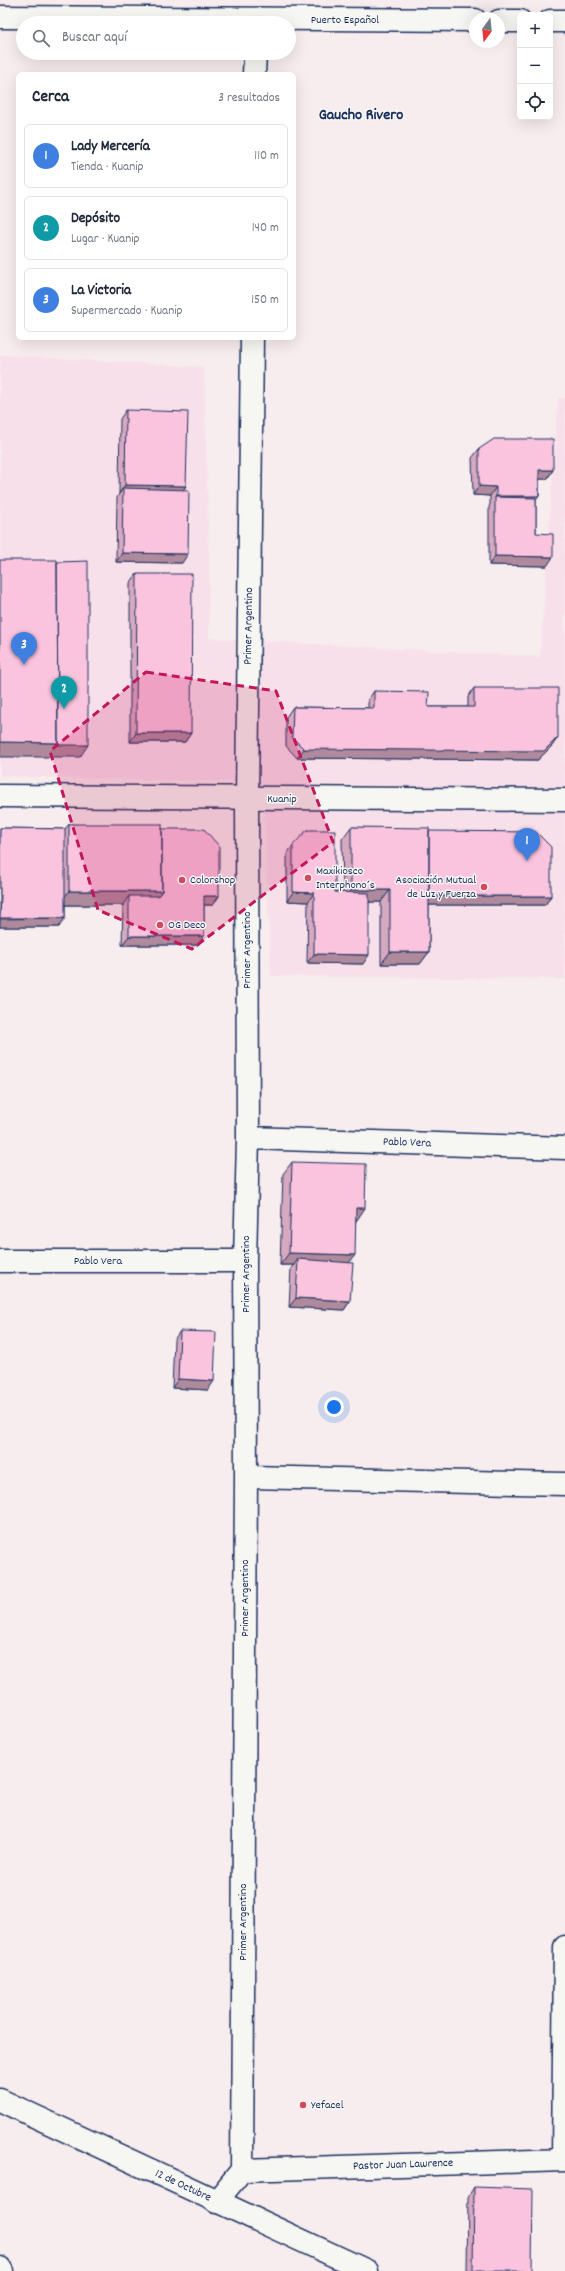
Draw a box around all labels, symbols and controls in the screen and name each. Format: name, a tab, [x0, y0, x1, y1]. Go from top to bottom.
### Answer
street label: Puerto Español	[311, 12, 379, 29]
north arrow	[469, 12, 505, 48]
map controls	[517, 12, 553, 120]
button: +	[517, 12, 553, 48]
search box	[16, 16, 296, 60]
icon: search	[30, 27, 52, 49]
text: Buscar aquí	[62, 27, 127, 49]
button: −	[517, 48, 553, 84]
button: locate	[517, 84, 553, 120]
text: Cerca	[32, 86, 69, 110]
text: 3 resultados	[218, 89, 280, 108]
district label: Gaucho Rivero	[319, 104, 403, 127]
text: Lady Mercería	[71, 136, 150, 158]
text: 1	[45, 147, 47, 166]
text: 110 m	[254, 147, 279, 166]
text: Tienda · Kuanip	[71, 158, 144, 177]
text: Depósito	[71, 208, 120, 230]
text: 2	[43, 219, 49, 238]
text: 140 m	[252, 219, 279, 238]
text: Lugar · Kuanip	[71, 230, 140, 249]
text: La Victoria	[71, 280, 131, 302]
text: 3	[43, 291, 49, 310]
text: 150 m	[251, 291, 279, 310]
text: Supermercado · Kuanip	[71, 302, 183, 321]
street label: Primer Argentino	[240, 587, 258, 665]
pin: 3	[11, 632, 37, 665]
pin: 2	[51, 676, 77, 709]
street label: Kuanip	[267, 791, 297, 808]
pin: 1	[514, 828, 540, 861]
place label: Maxikiosco Interphono´s	[316, 863, 375, 894]
place label: Colorshop	[190, 872, 235, 889]
place label: Asociación Mutual de Luz y Fuerza	[395, 872, 476, 903]
marker: Maxikiosco Interphono´s	[303, 873, 313, 883]
marker: Colorshop	[177, 875, 187, 885]
marker: Asociación Mutual de Luz y Fuerza	[479, 882, 489, 892]
street label: Primer Argentino	[239, 911, 256, 989]
place label: OG Deco	[168, 917, 205, 934]
marker: OG Deco	[155, 920, 165, 930]
street label: Pablo Vera	[383, 1134, 432, 1152]
street label: Primer Argentino	[238, 1235, 255, 1313]
street label: Pablo Vera	[74, 1253, 123, 1270]
your location	[324, 1397, 344, 1417]
street label: Primer Argentino	[237, 1559, 254, 1637]
street label: Primer Argentino	[235, 1883, 252, 1961]
place label: Yefacel	[311, 2097, 344, 2114]
marker: Yefacel	[298, 2100, 308, 2110]
street label: Pastor Juan Lawrence	[353, 2155, 453, 2175]
street label: 12 de Octubre	[152, 2166, 214, 2206]

